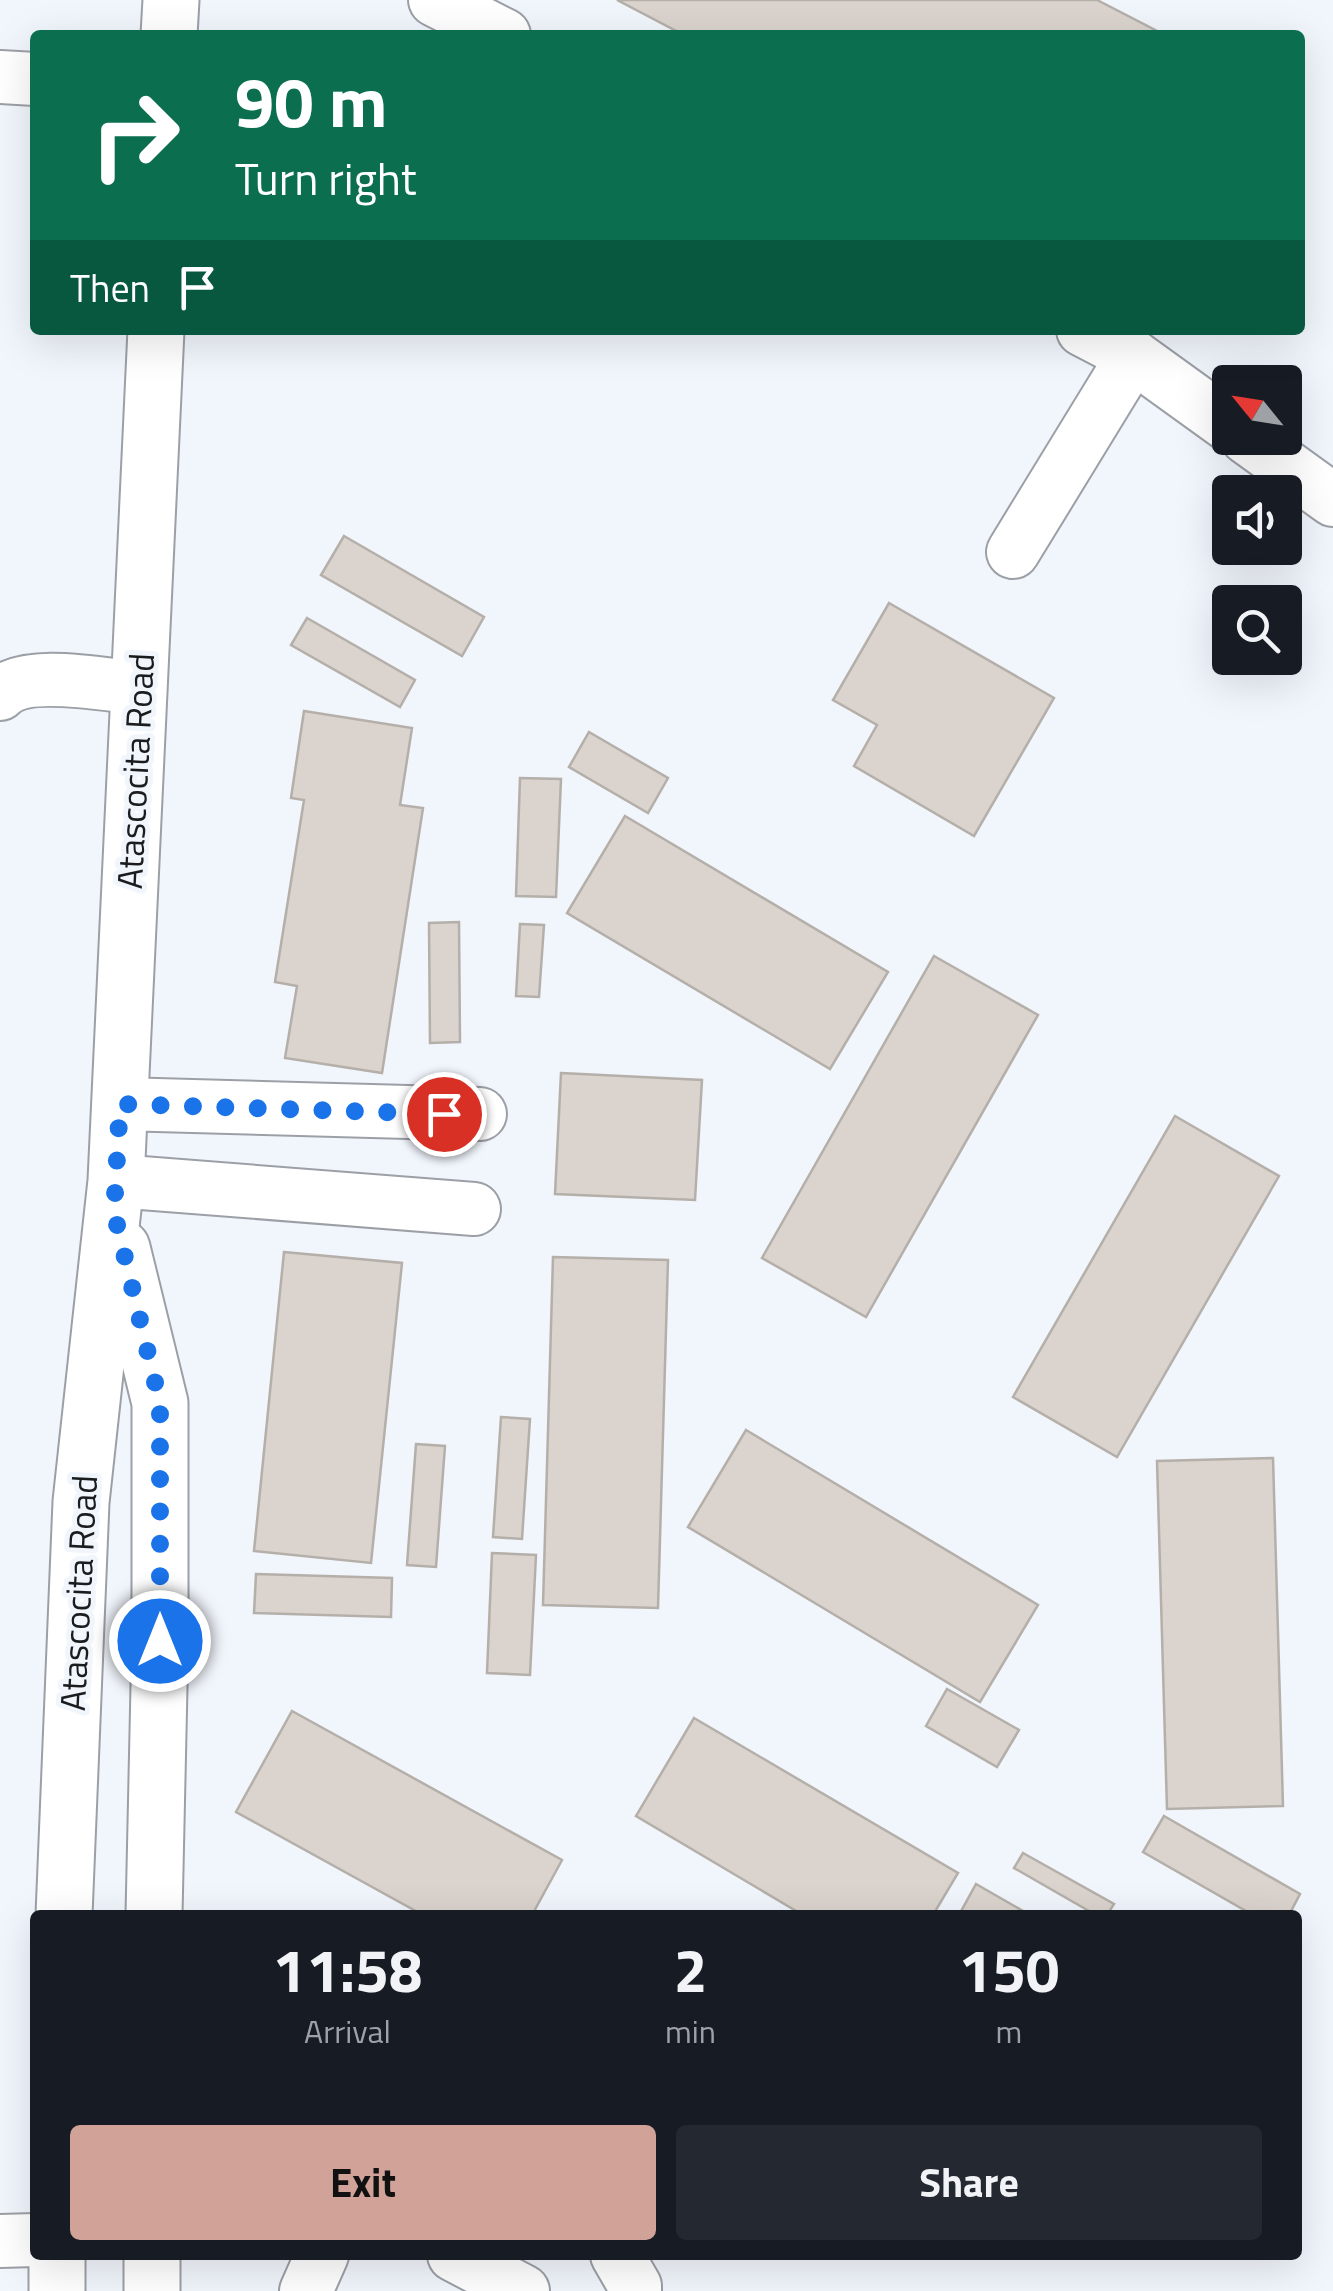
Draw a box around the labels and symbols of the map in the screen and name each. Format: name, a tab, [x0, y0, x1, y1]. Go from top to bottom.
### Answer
north arrow	[1212, 365, 1302, 455]
street label: Atascocita Road	[102, 652, 168, 890]
pin	[402, 1072, 487, 1157]
street label: Atascocita Road	[45, 1474, 111, 1712]
position arrow	[108, 1589, 212, 1693]

